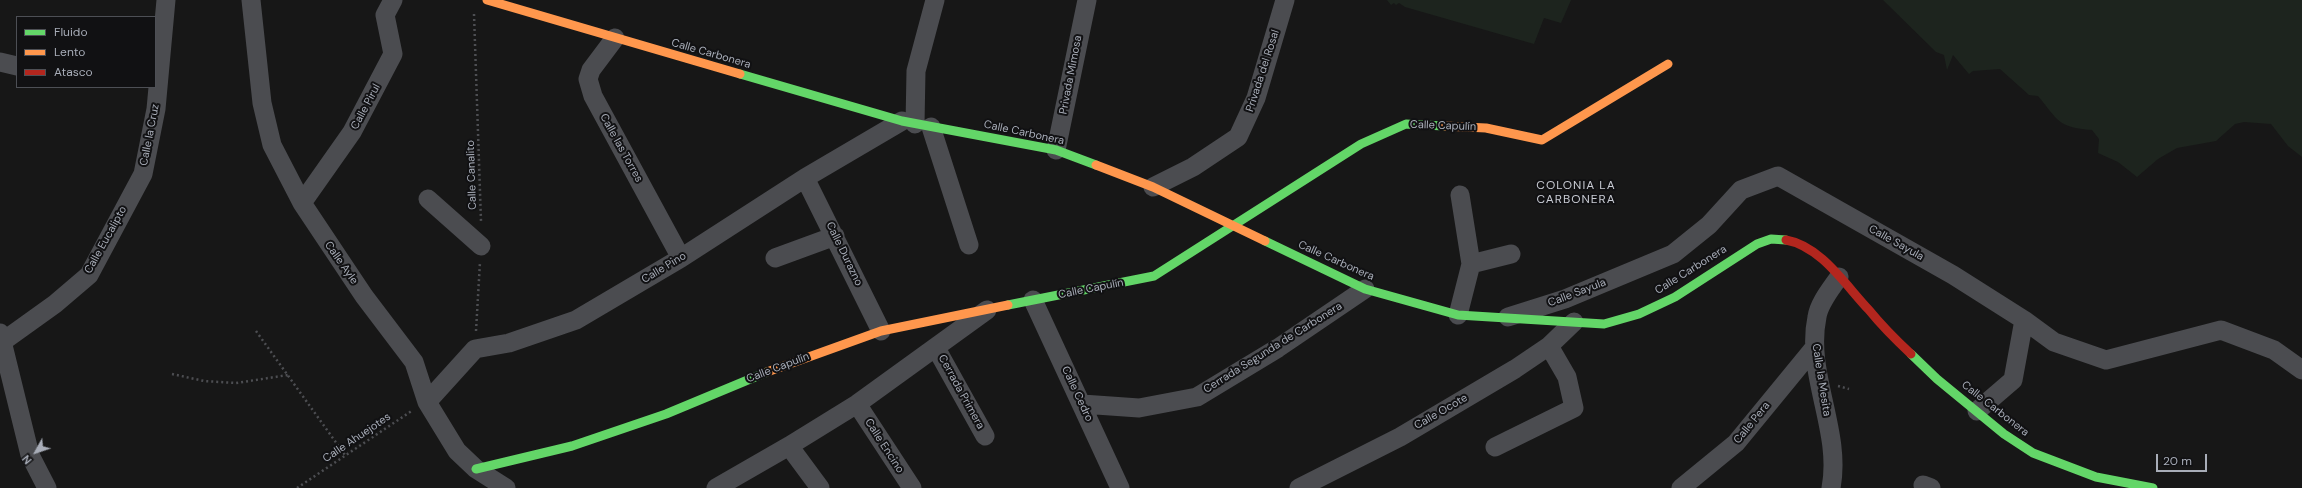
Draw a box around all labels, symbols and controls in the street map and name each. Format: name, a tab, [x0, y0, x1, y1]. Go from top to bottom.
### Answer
legend	[16, 16, 156, 88]
text: Fluido	[54, 24, 88, 40]
street label: Privada del Rosal	[1243, 28, 1283, 114]
street label: Privada Mimosa	[1057, 34, 1085, 116]
street label: Calle Carbonera	[670, 36, 752, 72]
text: Lento	[54, 44, 85, 60]
text: Atasco	[54, 64, 93, 80]
street label: Calle Pirul	[348, 82, 384, 132]
street label: Calle la Cruz	[138, 103, 162, 167]
street label: Calle las Torres	[597, 111, 645, 185]
street label: Calle Carbonera	[983, 118, 1065, 148]
street label: Calle Capulín	[1410, 118, 1476, 134]
street label: Calle Canalito	[464, 140, 480, 210]
district label: COLONIA LA CARBONERA	[1536, 179, 1616, 207]
street label: Calle Eucalipto	[82, 204, 130, 276]
street label: Calle Durazno	[823, 220, 865, 288]
street label: Calle Sayula	[1866, 222, 1926, 264]
street label: Calle Carbonera	[1296, 238, 1376, 284]
street label: Calle Ayle	[321, 239, 361, 287]
street label: Calle Carbonera	[1653, 243, 1729, 297]
street label: Calle Pino	[639, 250, 689, 286]
street label: Calle Capulín	[1057, 276, 1125, 302]
street label: Calle Sayula	[1546, 276, 1608, 310]
street label: Cerrada Segunda de Carbonera	[1201, 300, 1345, 396]
street label: Calle la Mesita	[1809, 343, 1833, 417]
street label: Calle Capulín	[745, 350, 811, 386]
street label: Cerrada Primera	[935, 352, 987, 432]
street label: Calle Cedro	[1058, 364, 1096, 424]
street label: Calle Carbonera	[1959, 379, 2031, 439]
street label: Calle Ocote	[1412, 391, 1470, 433]
street label: Calle Pera	[1731, 399, 1773, 447]
street label: Calle Ahuejotes	[321, 410, 393, 466]
street label: Calle Encino	[862, 416, 906, 476]
north arrow	[16, 432, 56, 472]
scale bar	[2158, 446, 2209, 472]
text: N	[19, 452, 35, 467]
text: 20 m	[2163, 453, 2192, 469]

